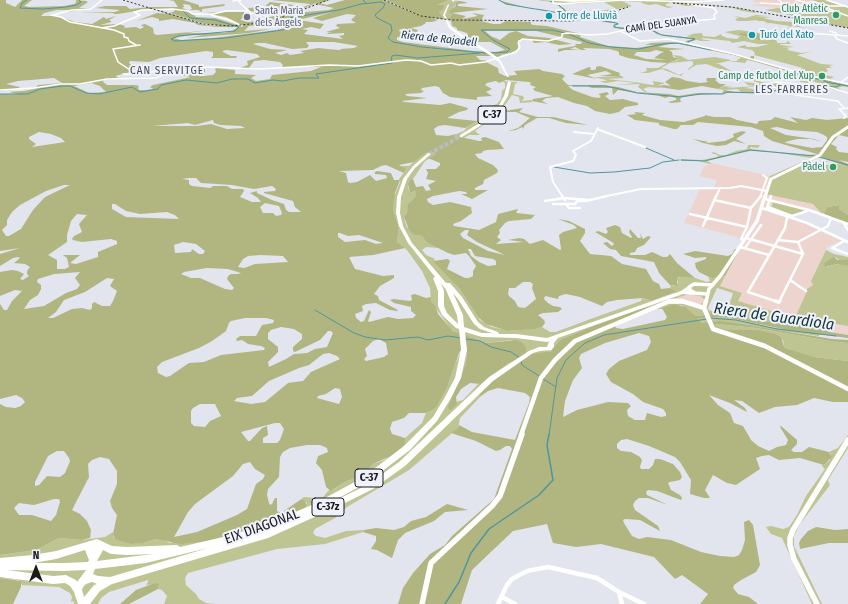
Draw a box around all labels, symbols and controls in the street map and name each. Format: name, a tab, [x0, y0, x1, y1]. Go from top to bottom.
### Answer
place label: Club Atlètic Manresa	[781, 3, 828, 26]
place label: Santa Maria dels Àngels	[255, 5, 303, 28]
place label: Torre de Lluvià	[557, 10, 617, 22]
marker: Club Atlètic Manresa	[831, 10, 841, 20]
marker: Torre de Lluvià	[544, 11, 554, 21]
marker: Santa Maria dels Àngels	[242, 12, 252, 22]
street label: CAMÍ DEL SUANYA	[625, 14, 697, 36]
water label: Riera de Rajadell	[400, 28, 478, 50]
place label: Turó del Xato	[760, 29, 814, 41]
marker: Turó del Xato	[747, 30, 757, 40]
district label: CAN SERVITGE	[130, 64, 204, 78]
place label: Camp de futbol del Xup	[718, 70, 814, 82]
marker: Camp de futbol del Xup	[817, 71, 827, 81]
district label: LES FARRERES	[755, 83, 829, 97]
road number: C-37	[478, 106, 506, 124]
place label: Pàdel	[802, 161, 825, 173]
marker: Pàdel	[828, 162, 838, 172]
water label: Riera de Guardiola	[713, 299, 835, 335]
road number: C-37	[355, 469, 383, 487]
road number: C-37z	[312, 498, 344, 516]
street label: EIX DIAGONAL	[222, 506, 302, 548]
north arrow	[16, 548, 56, 588]
text: N	[33, 549, 39, 562]

